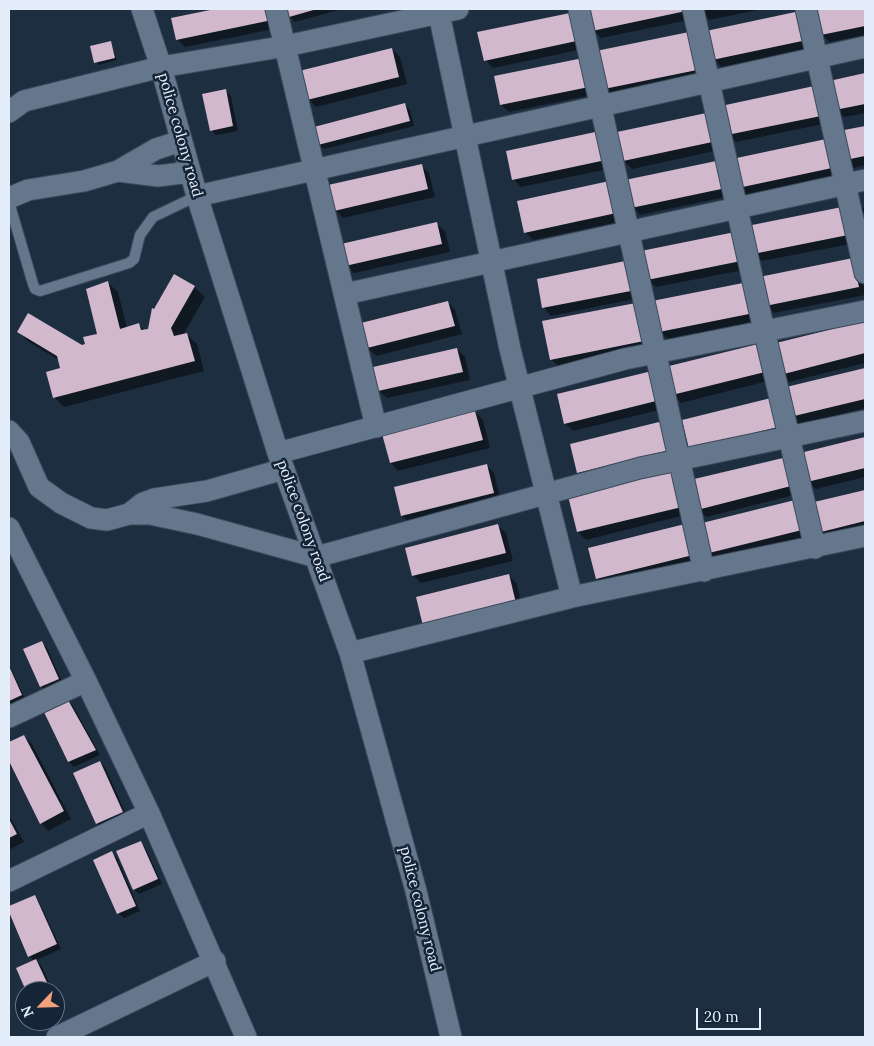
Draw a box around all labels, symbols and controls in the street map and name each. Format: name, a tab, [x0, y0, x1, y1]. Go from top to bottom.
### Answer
street label: police colony road	[154, 71, 206, 199]
street label: police colony road	[273, 458, 333, 584]
street label: police colony road	[396, 845, 444, 973]
north arrow	[15, 981, 65, 1031]
scale bar	[699, 998, 764, 1030]
text: N	[17, 1003, 38, 1020]
text: 20 m	[704, 1007, 739, 1026]

